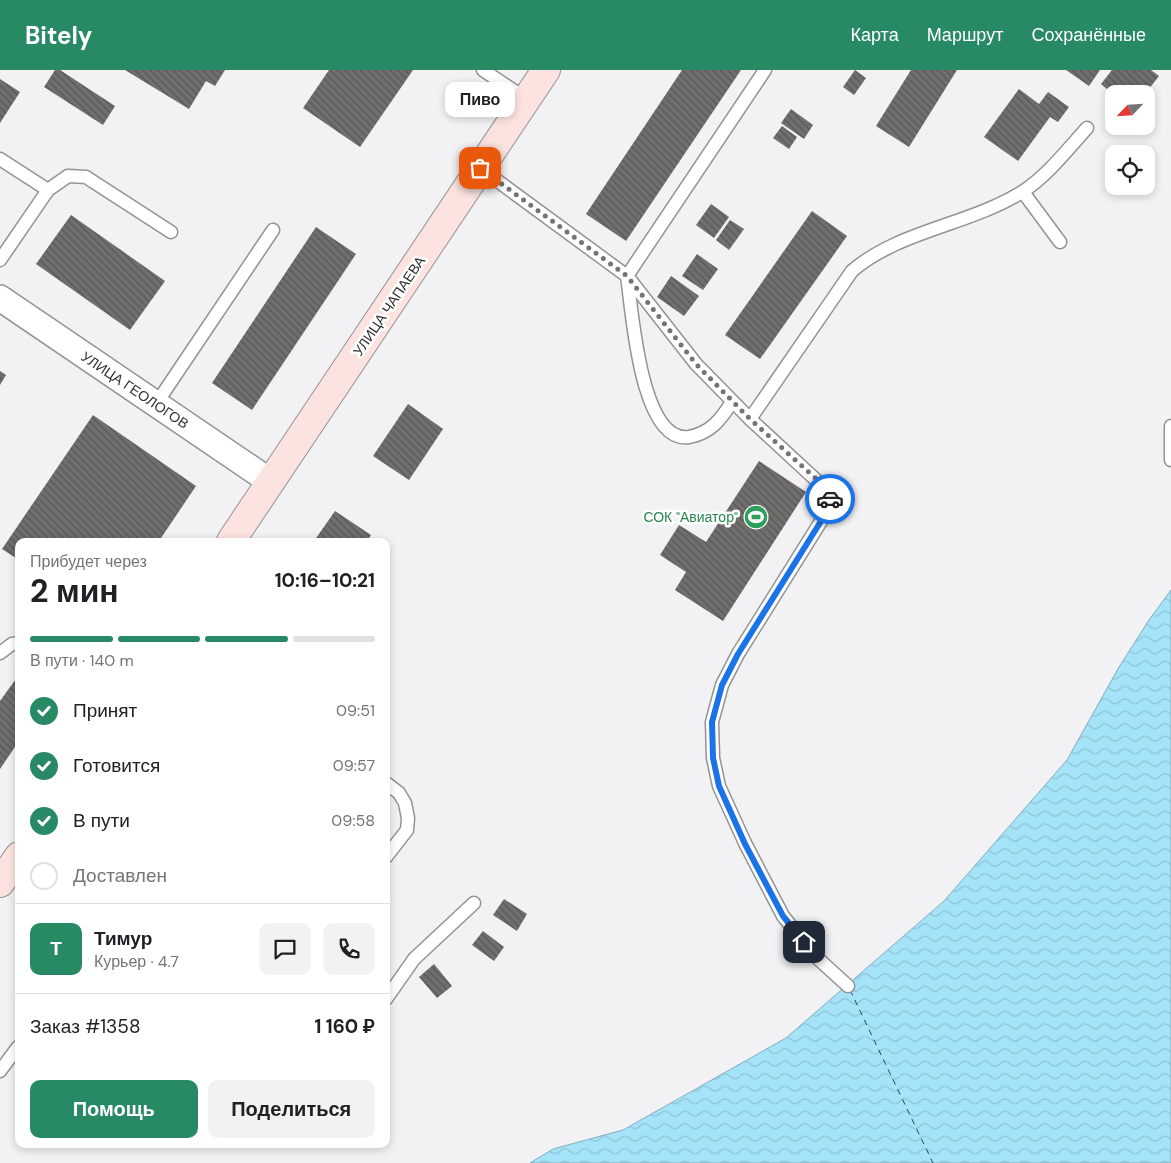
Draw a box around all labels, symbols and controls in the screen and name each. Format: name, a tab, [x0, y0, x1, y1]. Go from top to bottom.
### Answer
text: Bitely	[25, 20, 92, 51]
text: Карта	[851, 23, 899, 47]
text: Маршрут	[927, 23, 1003, 47]
text: Сохранённые	[1031, 23, 1146, 47]
callout: Пиво	[445, 83, 515, 118]
north arrow	[1105, 85, 1155, 135]
map controls	[1105, 85, 1155, 195]
text: Пиво	[460, 89, 500, 110]
button: locate	[1105, 145, 1155, 195]
pin	[459, 147, 501, 189]
icon: bag	[466, 154, 494, 182]
street label: УЛИЦА ЧАПАЕВА	[349, 252, 429, 359]
street label: УЛИЦА ГЕОЛОГОВ	[78, 347, 192, 433]
courier	[805, 474, 855, 524]
icon: car	[816, 485, 844, 513]
sports icon: СОК "Авиатор"	[743, 504, 769, 530]
place label: СОК "Авиатор"	[643, 508, 738, 526]
text: Прибудет через	[30, 551, 147, 572]
text: 10:16–10:21	[275, 568, 375, 593]
text: 2 мин	[30, 570, 119, 612]
text: В пути · 140 m	[30, 650, 134, 671]
icon: check	[30, 697, 58, 725]
text: Принят	[73, 698, 137, 723]
text: 09:51	[336, 700, 375, 721]
icon: check	[30, 752, 58, 780]
text: Готовится	[73, 753, 160, 778]
text: 09:57	[333, 755, 375, 776]
icon: check	[30, 807, 58, 835]
text: В пути	[73, 808, 130, 833]
text: 09:58	[331, 810, 375, 831]
text: Доставлен	[73, 863, 167, 888]
pin	[783, 921, 825, 963]
button: chat	[259, 923, 311, 975]
button: phone	[323, 923, 375, 975]
text: Тимур	[94, 926, 152, 951]
icon: home	[790, 928, 818, 956]
text: Т	[50, 936, 62, 961]
text: Курьер · 4.7	[94, 951, 179, 972]
text: Заказ #1358	[30, 1014, 140, 1039]
text: 1 160 ₽	[314, 1014, 375, 1039]
button: Помощь	[30, 1080, 198, 1138]
button: Поделиться	[208, 1080, 375, 1138]

